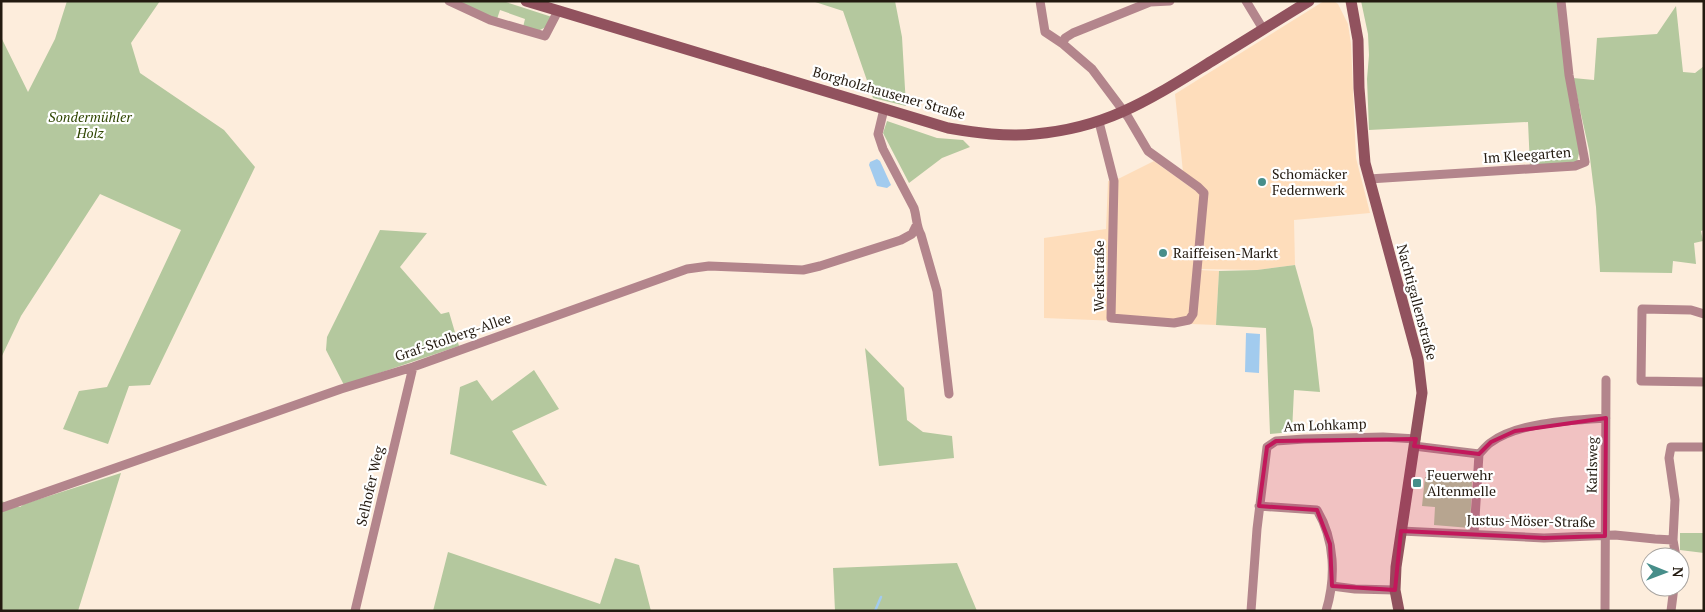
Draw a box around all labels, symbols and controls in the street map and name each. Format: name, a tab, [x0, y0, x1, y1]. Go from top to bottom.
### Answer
street label: Borgholzhausener Straße	[811, 62, 968, 123]
park label: Sondermühler Holz	[48, 107, 132, 142]
street label: Im Kleegarten	[1482, 142, 1572, 167]
place label: Schomäcker Federnwerk	[1272, 164, 1348, 199]
marker: Schomäcker Federnwerk	[1256, 176, 1268, 188]
street label: Werkstraße	[1089, 240, 1108, 312]
street label: Nachtigallenstraße	[1393, 242, 1442, 362]
place label: Raiffeisen-Markt	[1173, 243, 1279, 262]
marker: Raiffeisen-Markt	[1157, 247, 1169, 259]
street label: Graf-Stolberg-Allee	[392, 308, 514, 365]
street label: Am Lohkamp	[1283, 414, 1367, 435]
street label: Karlsweg	[1582, 436, 1602, 493]
street label: Selhofer Weg	[351, 443, 388, 528]
place label: Feuerwehr Altenmelle	[1427, 465, 1496, 500]
marker: Feuerwehr Altenmelle	[1411, 477, 1423, 489]
street label: Justus-Möser-Straße	[1466, 510, 1596, 531]
north arrow	[1640, 547, 1690, 597]
text: N	[1669, 567, 1688, 578]

